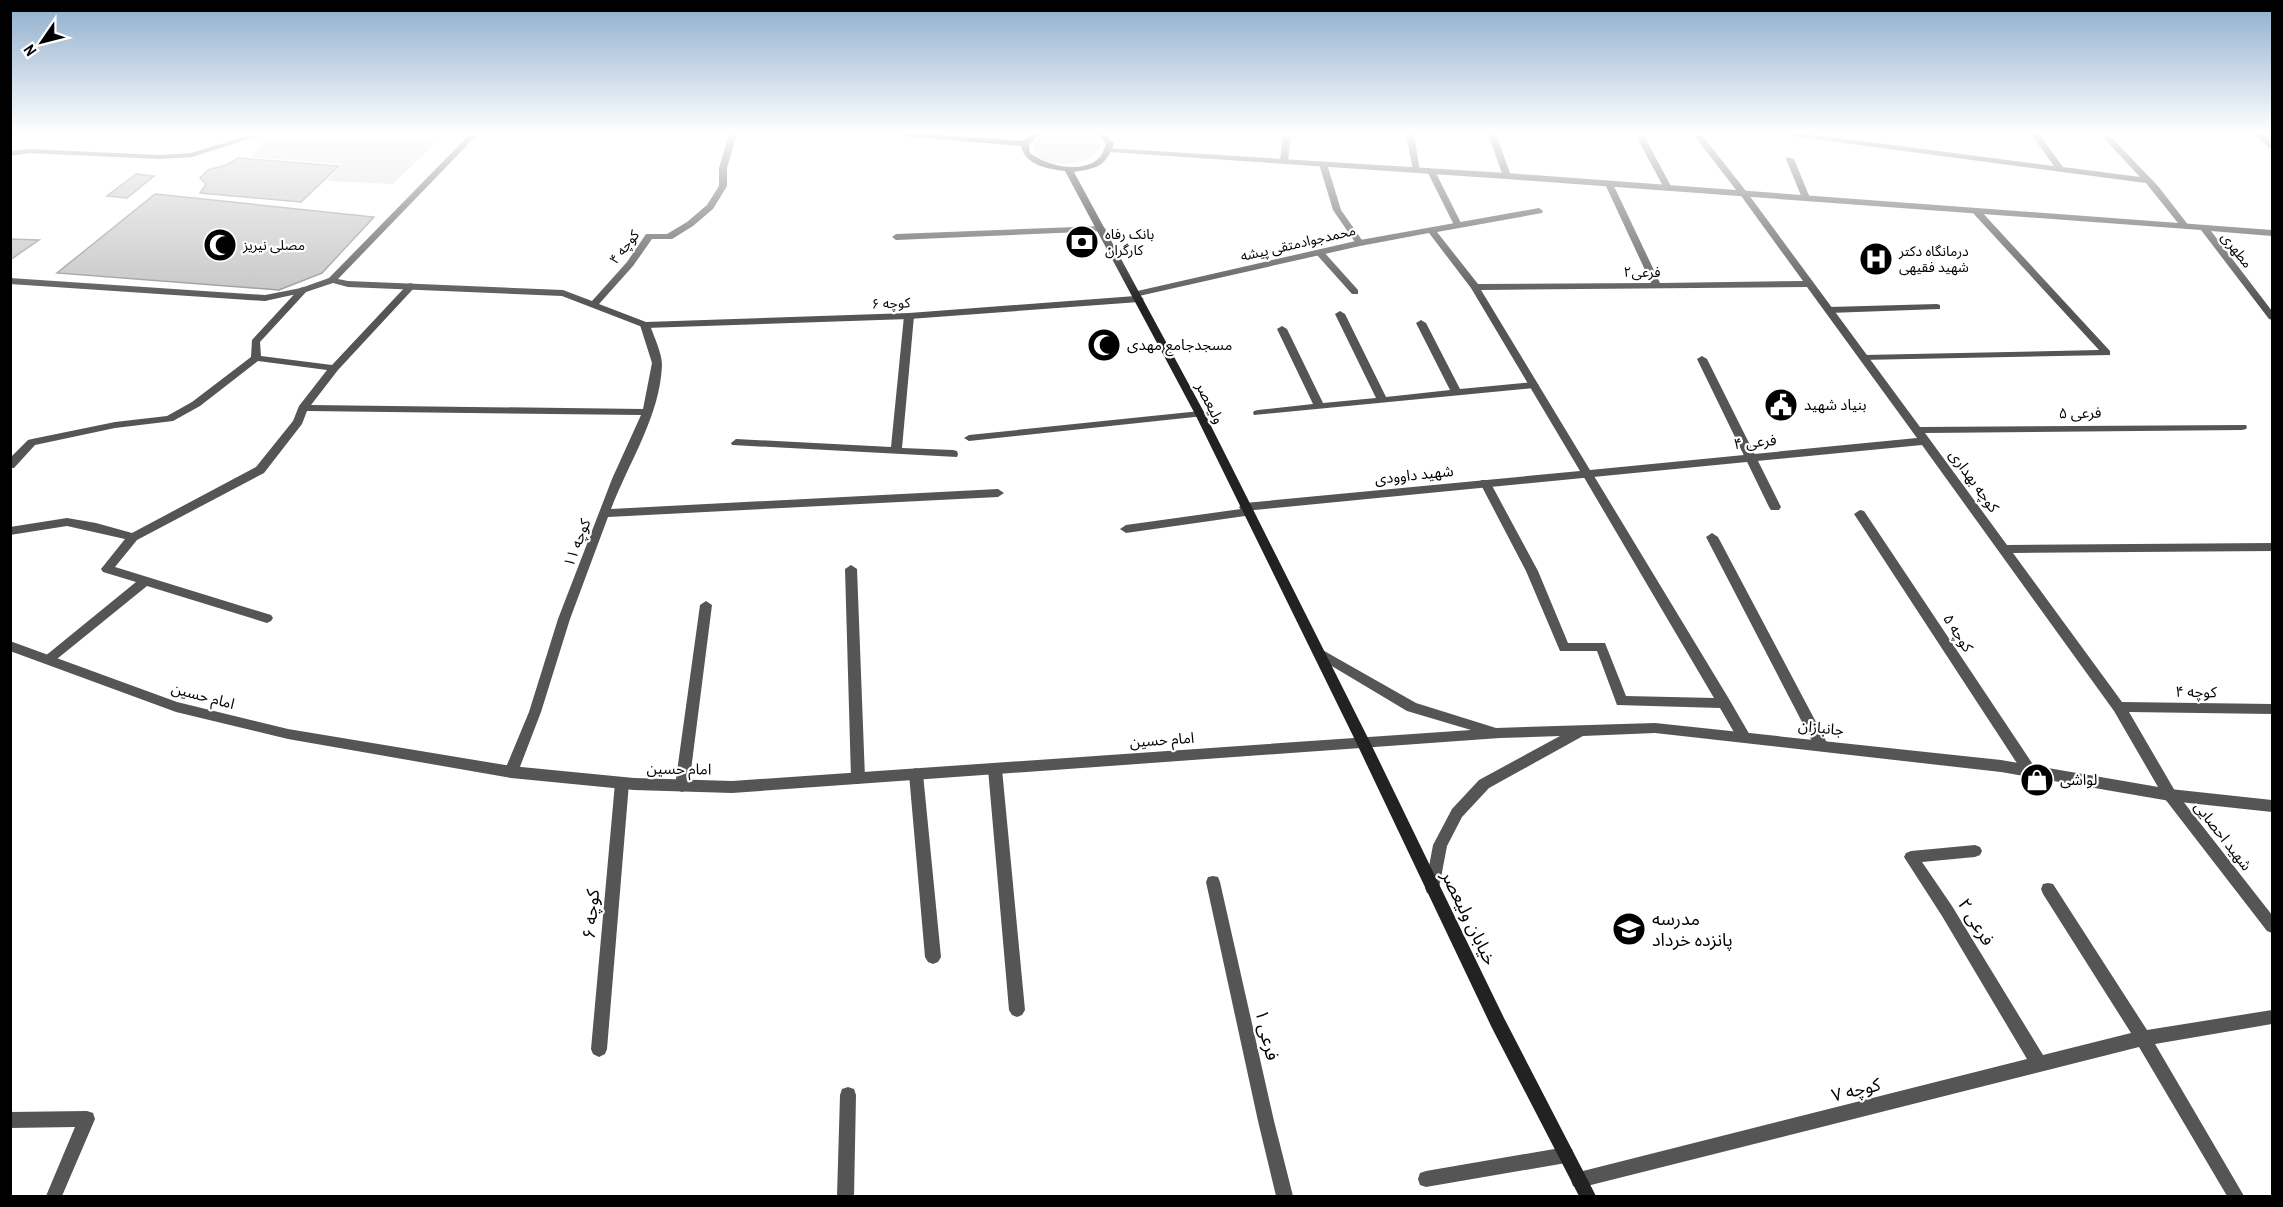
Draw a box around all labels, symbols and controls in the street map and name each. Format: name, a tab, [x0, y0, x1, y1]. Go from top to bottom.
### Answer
north arrow	[12, 12, 72, 72]
text: N	[18, 40, 41, 61]
street label: محمدجوادمتقی پیشه	[1239, 221, 1358, 266]
bank icon: بانک رفاه کارگران	[1064, 224, 1100, 260]
place label: بانک رفاه کارگران	[1105, 225, 1154, 259]
street label: کوچه ۴	[605, 226, 644, 268]
mosque icon: مصلی نیریز	[202, 227, 238, 263]
street label: مطهری	[2217, 228, 2257, 272]
place label: مصلی نیریز	[242, 236, 305, 254]
hospital icon: درمانگاه دکتر شهید فقیهی	[1858, 241, 1894, 277]
place label: درمانگاه دکتر شهید فقیهی	[1898, 242, 1969, 276]
street label: فرعی۲	[1624, 263, 1660, 281]
street label: ۶ کوچه	[871, 293, 911, 314]
mosque icon: مسجدجامع مهدی	[1086, 327, 1122, 363]
place label: مسجدجامع مهدی	[1127, 334, 1232, 357]
street label: ولیعصر	[1191, 377, 1230, 427]
public building icon: بنیاد شهید	[1763, 387, 1799, 423]
place label: بنیاد شهید	[1804, 394, 1867, 415]
street label: فرعی ۵	[2058, 402, 2102, 423]
street label: فرعی ۴	[1733, 429, 1778, 454]
street label: کوچه بهداری	[1944, 445, 2005, 517]
street label: شهید داوودی	[1374, 460, 1455, 489]
street label: کوچه ۱۱	[558, 515, 596, 570]
street label: کوچه ۵	[1938, 610, 1979, 657]
street label: امام حسین	[169, 677, 237, 715]
street label: کوچه ۴	[2175, 681, 2218, 702]
street label: جانبازان	[1797, 715, 1845, 740]
street label: امام حسین	[1129, 727, 1195, 753]
street label: امام حسین	[647, 757, 711, 781]
shop icon: لواشی	[2019, 762, 2055, 798]
place label: لواشی	[2060, 769, 2097, 790]
street label: شهید احصایی	[2190, 797, 2257, 875]
street label: خیابان ولیعصر	[1435, 866, 1503, 969]
street label: کوچه ۶	[576, 888, 605, 940]
street label: فرعی ۲	[1952, 893, 2001, 950]
place label: مدرسه پانزده خرداد	[1652, 906, 1733, 952]
school or university icon: مدرسه پانزده خرداد	[1611, 911, 1647, 947]
street label: فرعی ۱	[1250, 1007, 1285, 1063]
street label: کوچه ۷	[1829, 1071, 1884, 1108]

